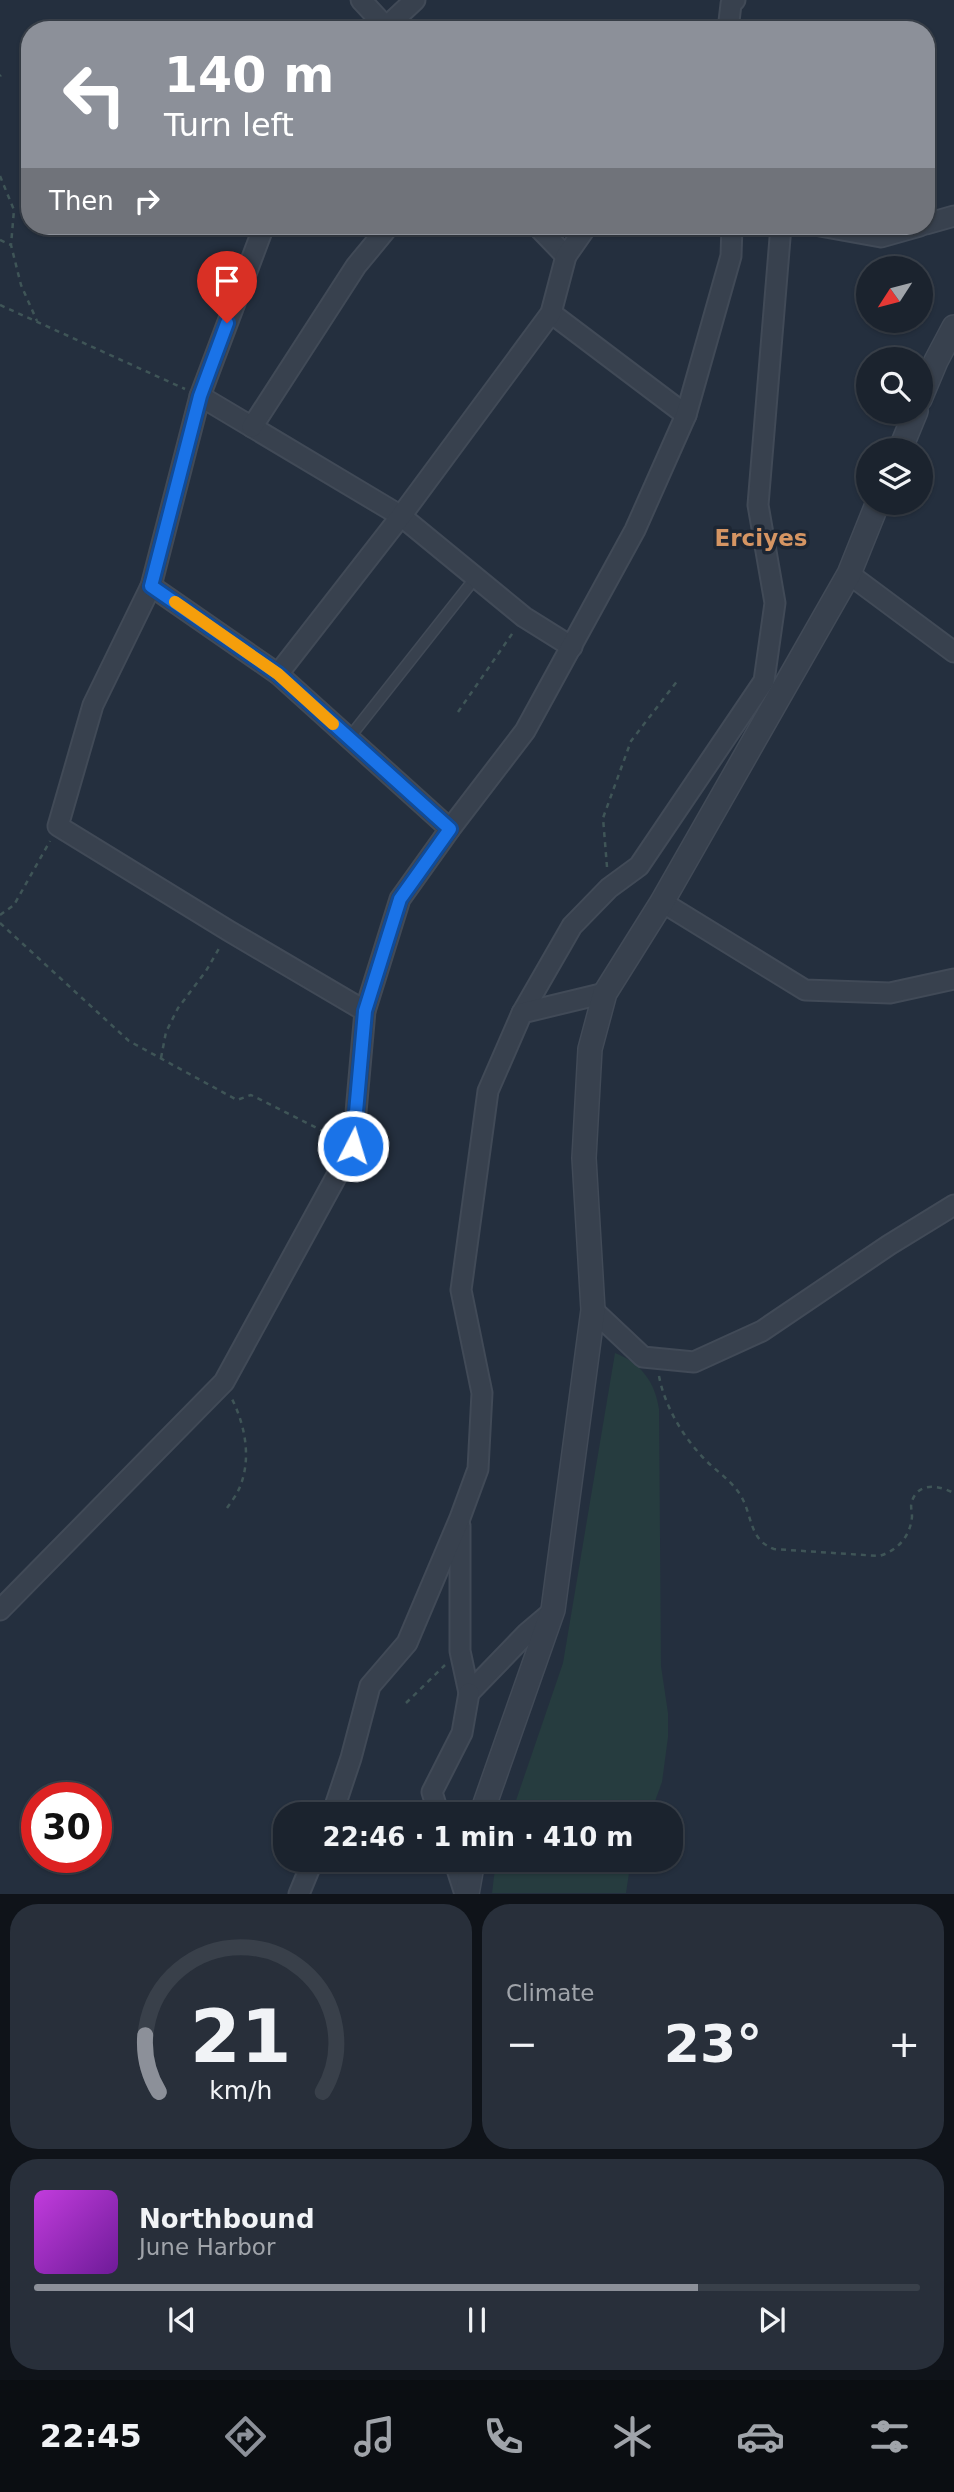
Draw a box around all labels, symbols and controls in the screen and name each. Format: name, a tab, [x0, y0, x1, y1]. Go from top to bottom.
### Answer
text: 140 m	[164, 47, 334, 104]
icon: left	[49, 49, 140, 140]
text: Turn left	[164, 106, 294, 144]
icon: right	[128, 182, 166, 220]
text: Then	[49, 186, 114, 216]
pin	[197, 251, 257, 323]
north arrow	[856, 256, 933, 332]
map controls	[856, 256, 933, 515]
icon: arrive	[208, 262, 246, 300]
button: search	[856, 347, 933, 424]
button: layers	[856, 438, 933, 515]
district label: Erciyes	[715, 525, 807, 551]
position arrow	[316, 1109, 390, 1183]
speed limit sign: 30	[21, 1782, 112, 1873]
text: 22:46 · 1 min · 410 m	[323, 1822, 633, 1852]
text: Climate	[506, 1980, 595, 2006]
text: 21	[190, 1995, 292, 2080]
text: 23°	[664, 2014, 762, 2074]
text: −	[506, 2022, 538, 2066]
text: +	[888, 2022, 920, 2066]
text: km/h	[209, 2076, 273, 2105]
text: Northbound	[139, 2204, 315, 2234]
text: June Harbor	[139, 2234, 275, 2260]
icon: previous	[163, 2301, 201, 2339]
icon: pause	[458, 2301, 496, 2339]
icon: next	[753, 2301, 791, 2339]
icon: directions	[221, 2412, 270, 2461]
icon: music	[350, 2412, 399, 2461]
icon: phone	[479, 2412, 528, 2461]
icon: climate	[608, 2412, 657, 2461]
icon: car	[736, 2412, 785, 2461]
icon: filters	[865, 2412, 914, 2461]
text: 22:45	[40, 2417, 142, 2455]

